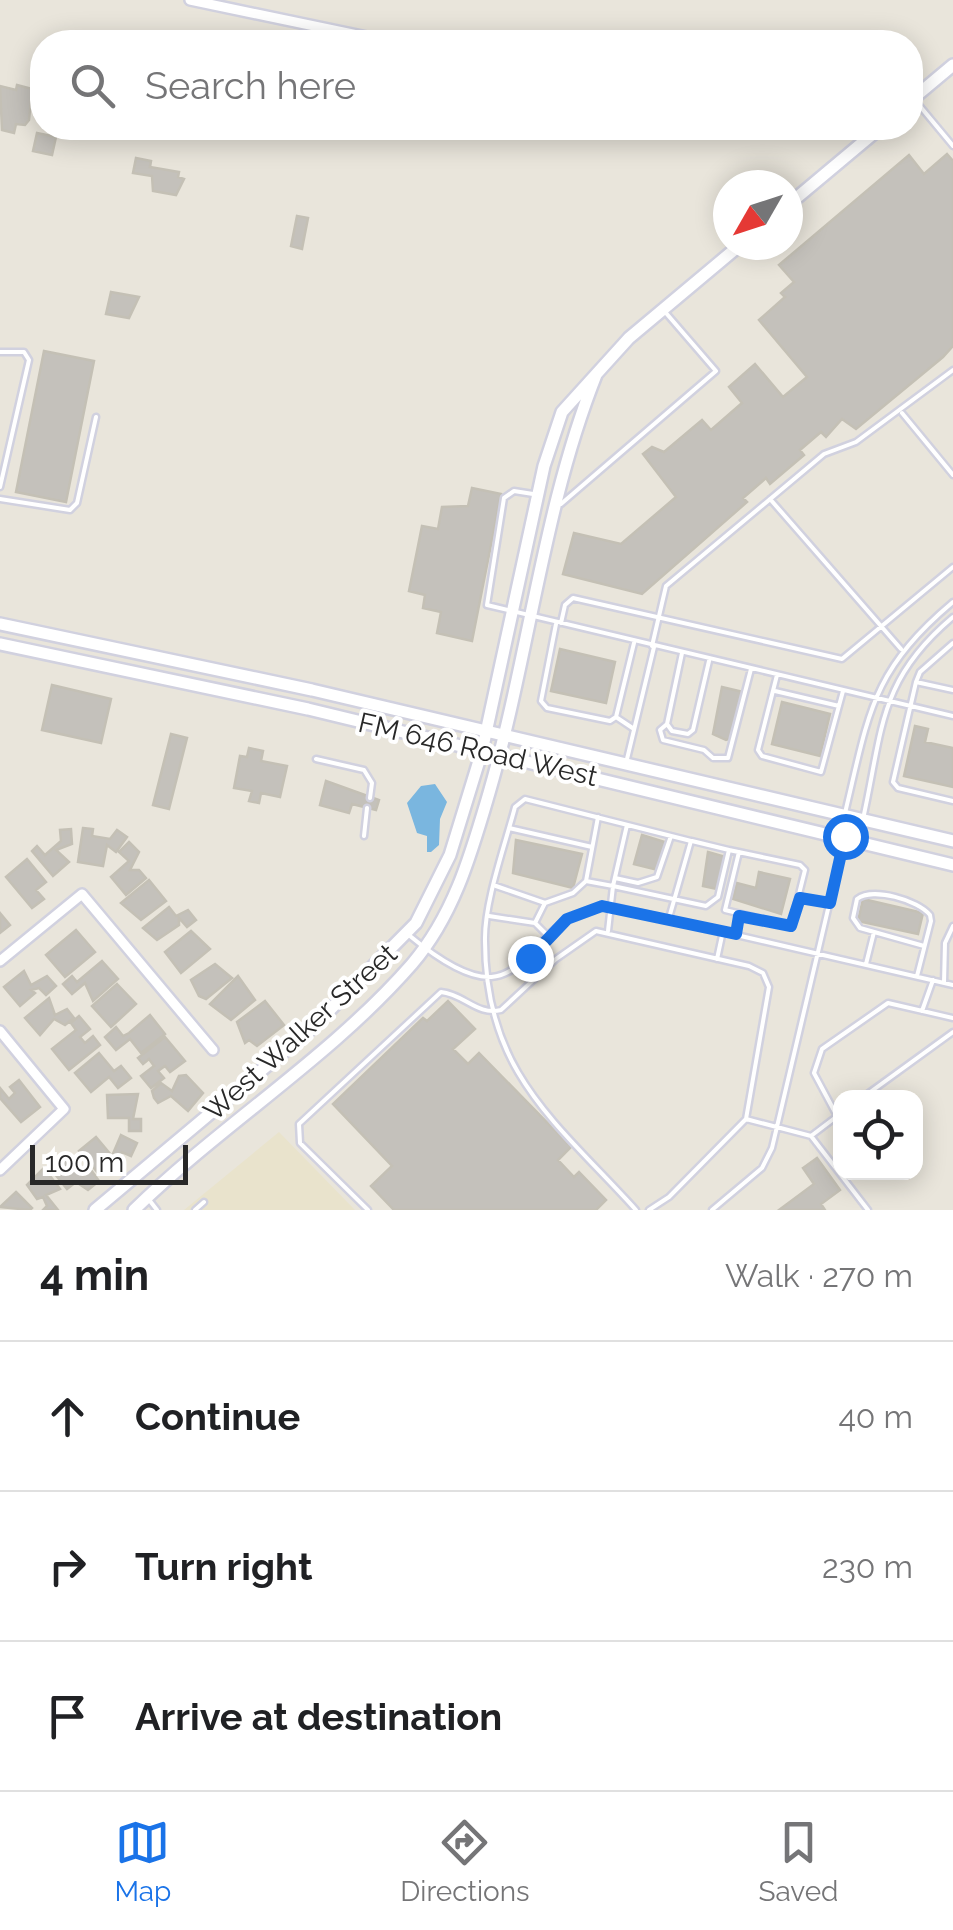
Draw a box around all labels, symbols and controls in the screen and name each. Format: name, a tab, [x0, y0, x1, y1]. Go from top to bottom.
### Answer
search box	[30, 30, 923, 140]
icon: search	[65, 58, 120, 113]
text: Search here	[145, 63, 356, 108]
north arrow	[713, 170, 803, 260]
street label: FM 646 Road West	[355, 706, 601, 793]
route start	[823, 814, 869, 860]
route end	[508, 936, 554, 982]
street label: West Walker Street	[197, 937, 404, 1128]
map controls	[833, 1090, 923, 1180]
button: locate	[833, 1090, 923, 1180]
scale bar	[30, 1140, 188, 1184]
text: 100 m	[45, 1146, 124, 1179]
text: 4 min	[40, 1251, 149, 1300]
text: Walk · 270 m	[725, 1257, 913, 1294]
icon: ahead	[40, 1389, 95, 1444]
text: Continue	[135, 1394, 300, 1439]
text: 40 m	[838, 1398, 913, 1435]
icon: right	[40, 1539, 95, 1594]
text: Turn right	[135, 1544, 312, 1589]
text: 230 m	[822, 1548, 913, 1585]
icon: arrive	[40, 1689, 95, 1744]
text: Arrive at destination	[135, 1694, 502, 1739]
tab: Map	[114, 1815, 171, 1908]
tab: Directions	[400, 1815, 530, 1908]
tab: Saved	[758, 1815, 839, 1908]

